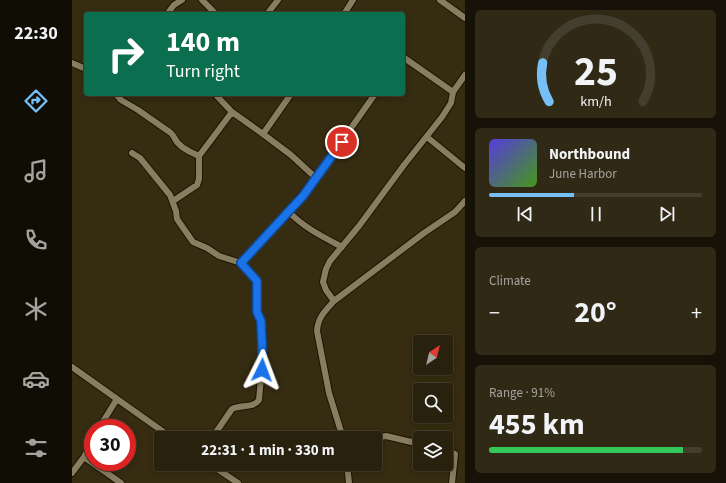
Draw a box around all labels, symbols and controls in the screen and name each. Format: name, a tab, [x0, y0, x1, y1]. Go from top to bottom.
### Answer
text: 22:30	[14, 21, 58, 46]
text: 140 m	[166, 22, 240, 62]
icon: right	[100, 28, 152, 80]
text: 25	[574, 42, 617, 102]
text: Turn right	[166, 59, 240, 84]
icon: directions	[22, 87, 50, 115]
text: km/h	[580, 91, 611, 112]
pin	[325, 125, 359, 159]
icon: arrive	[331, 131, 353, 153]
text: Northbound	[549, 144, 630, 165]
icon: music	[22, 157, 50, 185]
text: June Harbor	[549, 165, 617, 183]
icon: previous	[514, 203, 536, 225]
icon: pause	[585, 203, 607, 225]
icon: next	[656, 203, 678, 225]
icon: phone	[22, 226, 50, 254]
text: Climate	[489, 272, 531, 290]
text: 20°	[574, 291, 617, 334]
icon: climate	[22, 295, 50, 323]
text: −	[489, 297, 500, 329]
text: +	[691, 297, 702, 329]
north arrow	[413, 335, 453, 375]
map controls	[413, 335, 453, 471]
position arrow	[241, 349, 283, 391]
icon: car	[22, 365, 50, 393]
button: search	[413, 383, 453, 423]
text: Range · 91%	[489, 384, 555, 402]
text: 455 km	[489, 403, 585, 446]
speed limit sign: 30	[84, 419, 136, 471]
button: layers	[413, 431, 453, 471]
icon: filters	[22, 434, 50, 462]
text: 22:31 · 1 min · 330 m	[201, 440, 335, 461]

